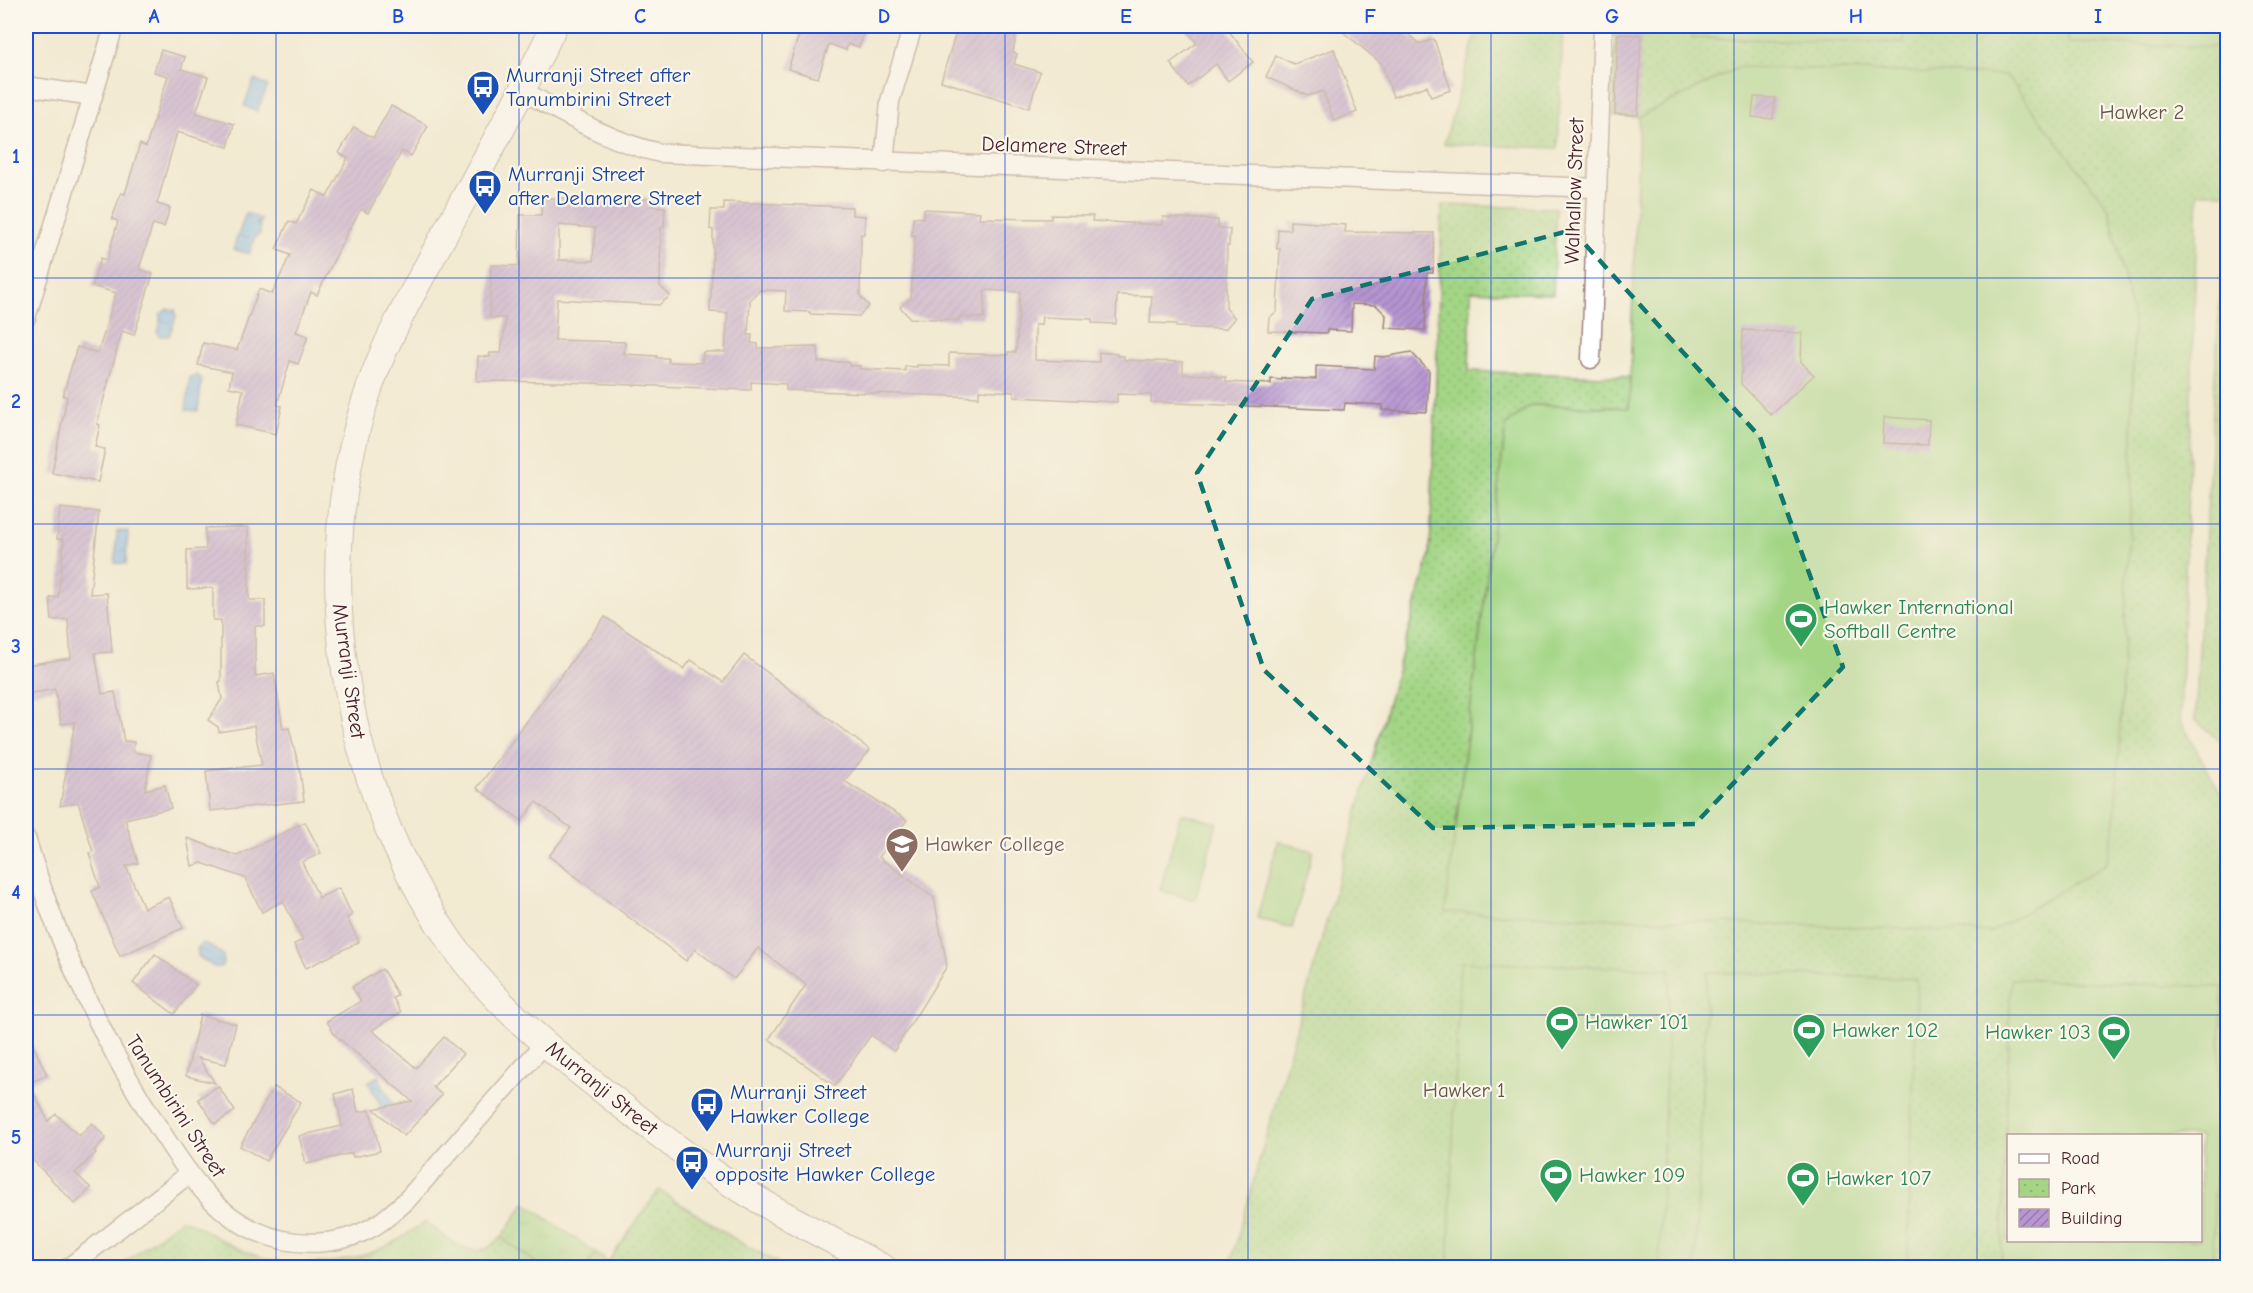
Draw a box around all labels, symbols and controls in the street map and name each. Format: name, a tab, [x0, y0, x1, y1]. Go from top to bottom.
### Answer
text: A	[148, 5, 160, 28]
text: B	[392, 5, 404, 28]
text: C	[634, 5, 646, 28]
text: D	[878, 5, 890, 28]
text: E	[1120, 5, 1132, 28]
text: F	[1364, 5, 1376, 28]
text: G	[1605, 5, 1619, 28]
text: H	[1849, 5, 1863, 28]
text: I	[2094, 5, 2102, 28]
place label: Murranji Street after Tanumbirini Street	[506, 63, 691, 111]
bus stop icon: Murranji Street after Tanumbirini Street	[465, 69, 501, 116]
park label: Hawker 2	[2099, 100, 2185, 124]
street label: Walhallow Street	[1559, 116, 1589, 265]
street label: Delamere Street	[981, 131, 1128, 161]
text: 1	[12, 145, 20, 168]
place label: Murranji Street after Delamere Street	[508, 162, 702, 210]
bus stop icon: Murranji Street after Delamere Street	[467, 168, 503, 215]
text: 2	[11, 390, 21, 413]
place label: Hawker International Softball Centre	[1824, 595, 2014, 643]
sports icon: Hawker International Softball Centre	[1783, 601, 1819, 648]
street label: Murranji Street	[328, 602, 371, 741]
text: 3	[11, 635, 21, 658]
school or university icon: Hawker College	[884, 826, 920, 873]
place label: Hawker College	[925, 832, 1065, 856]
text: 4	[11, 881, 21, 904]
sports icon: Hawker 101	[1544, 1004, 1580, 1051]
place label: Hawker 101	[1585, 1010, 1689, 1034]
sports icon: Hawker 102	[1791, 1012, 1827, 1059]
sports icon: Hawker 103	[2096, 1014, 2132, 1061]
place label: Hawker 102	[1832, 1018, 1938, 1042]
place label: Hawker 103	[1985, 1020, 2091, 1044]
street label: Tanumbirini Street	[121, 1030, 231, 1182]
street label: Murranji Street	[541, 1036, 663, 1141]
park label: Hawker 1	[1423, 1078, 1505, 1102]
place label: Murranji Street Hawker College	[730, 1080, 870, 1128]
bus stop icon: Murranji Street Hawker College	[689, 1086, 725, 1133]
text: 5	[11, 1126, 21, 1149]
legend	[2007, 1134, 2202, 1242]
place label: Murranji Street opposite Hawker College	[715, 1138, 935, 1186]
bus stop icon: Murranji Street opposite Hawker College	[674, 1144, 710, 1191]
text: Road	[2061, 1148, 2100, 1169]
sports icon: Hawker 109	[1538, 1157, 1574, 1204]
sports icon: Hawker 107	[1785, 1160, 1821, 1207]
place label: Hawker 109	[1579, 1163, 1685, 1187]
place label: Hawker 107	[1826, 1166, 1931, 1190]
text: Park	[2061, 1178, 2096, 1199]
text: Building	[2061, 1208, 2123, 1229]

